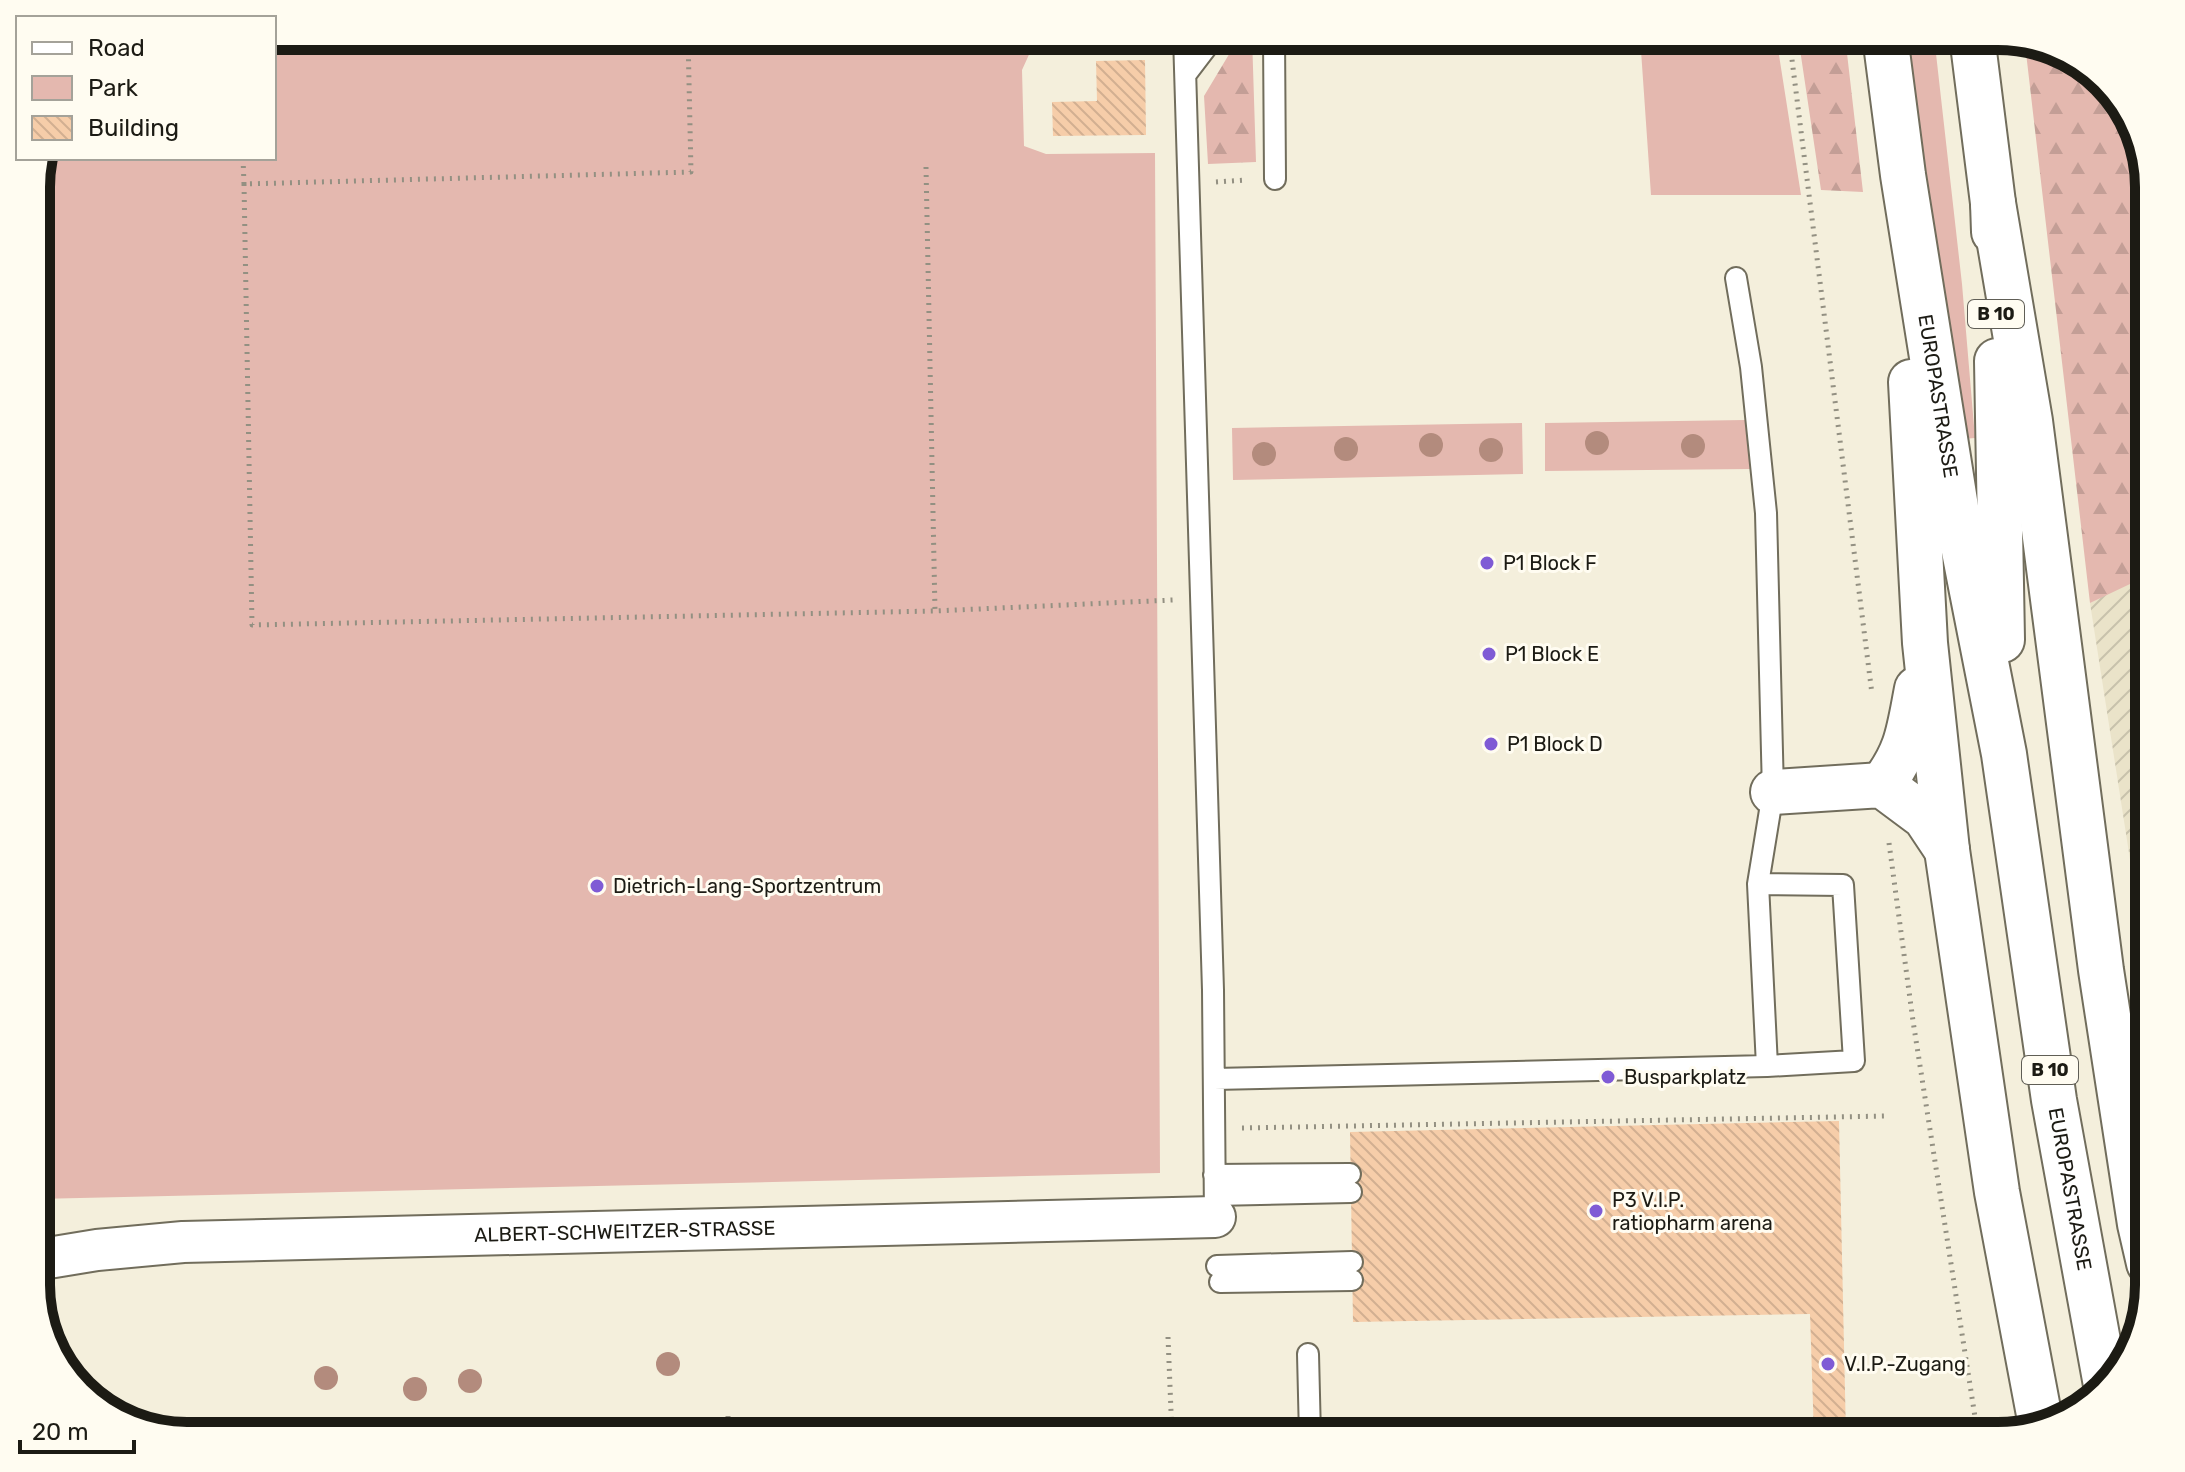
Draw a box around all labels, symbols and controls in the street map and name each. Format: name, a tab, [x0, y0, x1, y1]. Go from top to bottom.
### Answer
legend	[16, 16, 276, 160]
text: Road	[88, 34, 145, 62]
text: Park	[88, 74, 139, 102]
text: Building	[88, 114, 179, 142]
road number: B 10	[1968, 300, 2024, 328]
street label: EUROPASTRASSE	[1913, 313, 1963, 480]
place label: P1 Block F	[1503, 551, 1597, 575]
marker: P1 Block F	[1478, 554, 1496, 572]
place label: P1 Block E	[1505, 642, 1599, 666]
marker: P1 Block E	[1480, 645, 1498, 663]
place label: P1 Block D	[1507, 732, 1603, 756]
marker: P1 Block D	[1482, 735, 1500, 753]
place label: Dietrich-Lang-Sportzentrum	[613, 874, 881, 898]
marker: Dietrich-Lang-Sportzentrum	[588, 877, 606, 895]
road number: B 10	[2022, 1056, 2078, 1084]
place label: Busparkplatz	[1624, 1065, 1746, 1089]
marker: Busparkplatz	[1599, 1068, 1617, 1086]
street label: EUROPASTRASSE	[2044, 1105, 2097, 1272]
place label: P3 V.I.P. ratiopharm arena	[1612, 1188, 1773, 1235]
marker: P3 V.I.P. ratiopharm arena	[1587, 1202, 1605, 1220]
street label: ALBERT-SCHWEITZER-STRASSE	[474, 1216, 776, 1247]
place label: V.I.P.-Zugang	[1844, 1352, 1966, 1376]
marker: V.I.P.-Zugang	[1819, 1355, 1837, 1373]
scale bar	[20, 1404, 134, 1454]
text: 20 m	[32, 1418, 89, 1446]

